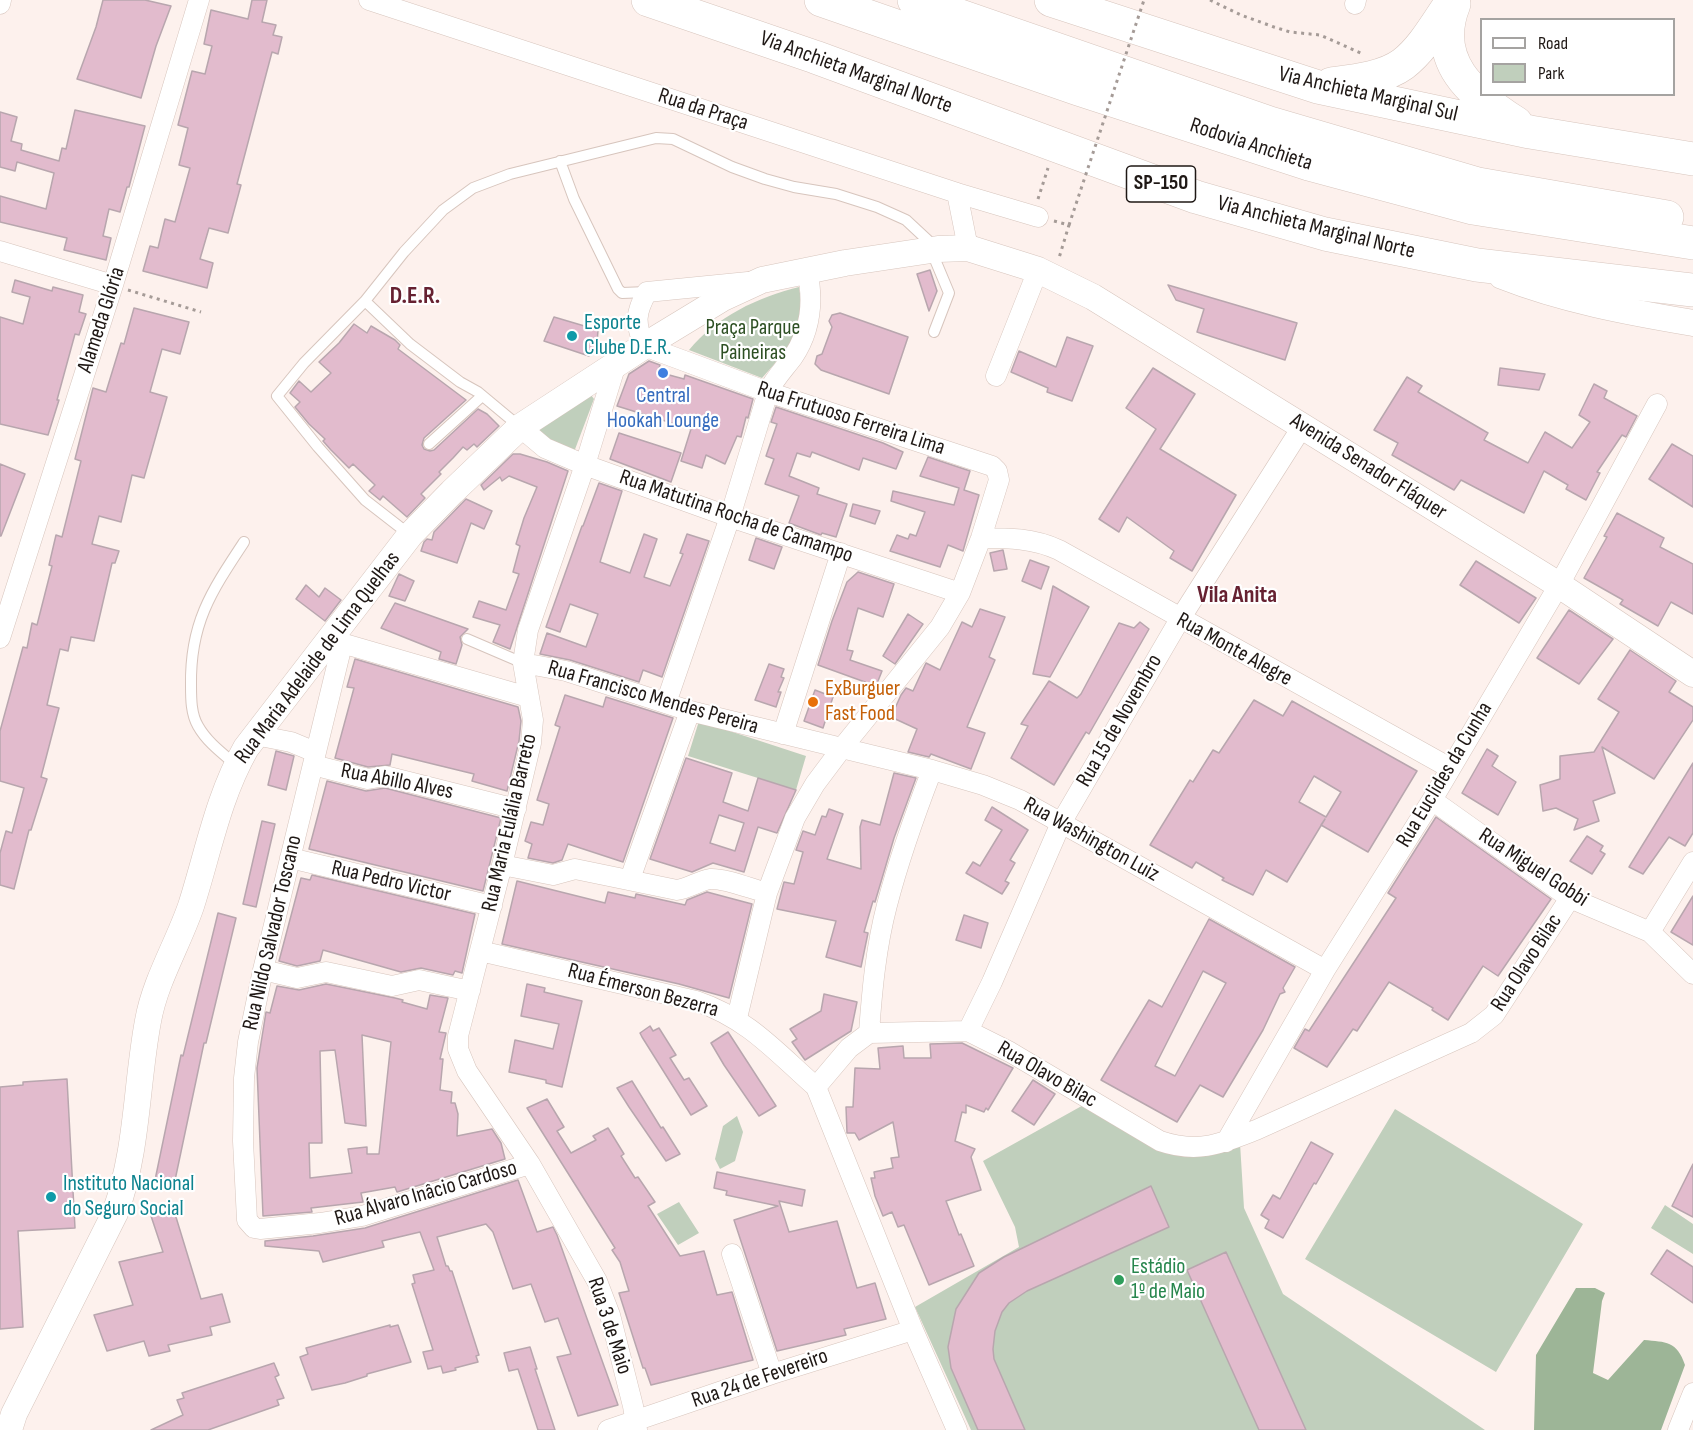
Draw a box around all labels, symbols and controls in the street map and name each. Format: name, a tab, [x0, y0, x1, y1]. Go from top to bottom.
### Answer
legend	[1480, 18, 1675, 96]
street label: Via Anchieta Marginal Norte	[756, 26, 956, 120]
text: Road	[1538, 33, 1568, 54]
street label: Via Anchieta Marginal Sul	[1276, 62, 1460, 128]
text: Park	[1538, 63, 1564, 84]
street label: Rua da Praça	[655, 83, 751, 137]
street label: Rodovia Anchieta	[1186, 113, 1316, 177]
road number: SP-150	[1126, 166, 1196, 202]
street label: Via Anchieta Marginal Norte	[1214, 191, 1418, 265]
street label: Alameda Glória	[73, 264, 131, 376]
district label: D.E.R.	[390, 283, 440, 311]
place label: Esporte Clube D.E.R.	[584, 310, 671, 362]
park label: Praça Parque Paineiras	[706, 315, 800, 366]
marker: Esporte Clube D.E.R.	[565, 329, 579, 343]
marker: Central Hookah Lounge	[656, 366, 670, 380]
street label: Rua Frutuoso Ferreira Lima	[754, 376, 948, 462]
place label: Central Hookah Lounge	[607, 383, 719, 434]
street label: Avenida Senador Fláquer	[1285, 408, 1451, 526]
street label: Rua Matutina Rocha de Camampo	[616, 465, 856, 569]
street label: Rua Maria Adelaide de Lima Quelhas	[229, 547, 407, 769]
district label: Vila Anita	[1197, 582, 1277, 610]
street label: Rua Monte Alegre	[1172, 607, 1296, 693]
street label: Rua 15 de Novembro	[1071, 650, 1169, 792]
street label: Rua Francisco Mendes Pereira	[545, 655, 761, 741]
place label: ExBurguer Fast Food	[825, 676, 900, 728]
marker: ExBurguer Fast Food	[806, 695, 820, 709]
street label: Rua Euclides da Cunha	[1391, 698, 1499, 852]
street label: Rua Maria Eulália Barreto	[477, 731, 543, 915]
street label: Rua Abillo Alves	[339, 758, 455, 806]
street label: Rua Washington Luiz	[1019, 792, 1163, 888]
street label: Rua Miguel Gobbi	[1473, 823, 1593, 913]
street label: Rua Nildo Salvador Toscano	[238, 833, 308, 1033]
street label: Rua Pedro Victor	[329, 855, 453, 909]
street label: Rua Olavo Bilac	[1486, 909, 1568, 1017]
street label: Rua Émerson Bezerra	[565, 958, 721, 1024]
street label: Rua Olavo Bilac	[992, 1036, 1102, 1114]
street label: Rua Álvaro Inâcio Cardoso	[332, 1155, 520, 1233]
place label: Instituto Nacional do Seguro Social	[63, 1171, 194, 1222]
marker: Instituto Nacional do Seguro Social	[44, 1190, 58, 1204]
place label: Estádio 1º de Maio	[1131, 1254, 1205, 1306]
marker: Estádio 1º de Maio	[1112, 1273, 1126, 1287]
street label: Rua 3 de Maio	[581, 1274, 637, 1378]
street label: Rua 24 de Fevereiro	[688, 1343, 832, 1415]

